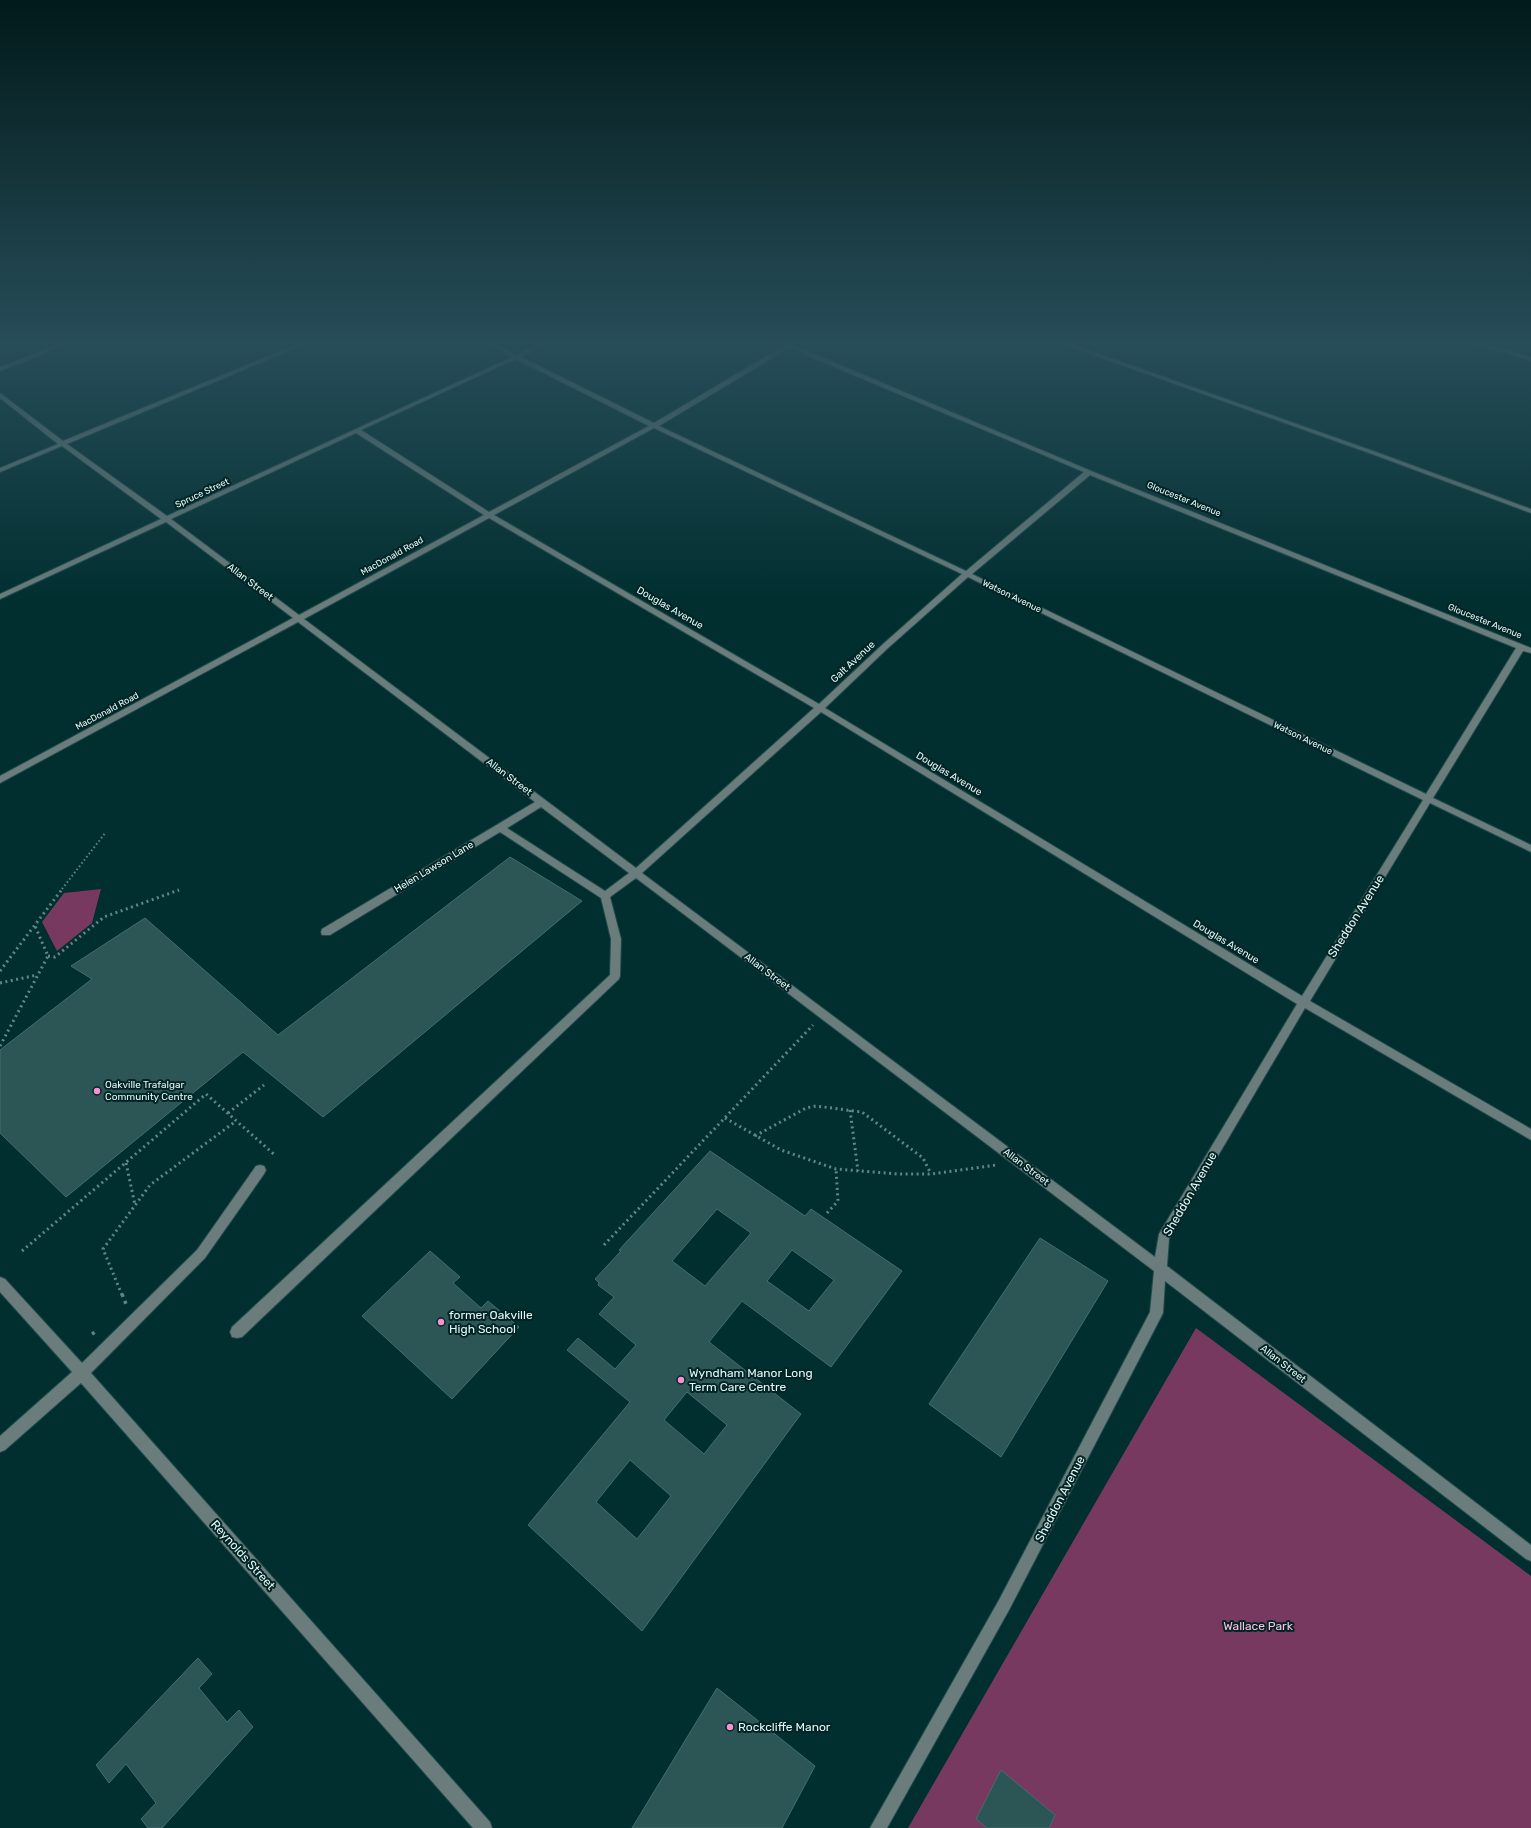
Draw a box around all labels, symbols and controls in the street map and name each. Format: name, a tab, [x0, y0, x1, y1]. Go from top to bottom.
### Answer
street label: Spruce Street	[174, 476, 231, 510]
street label: Gloucester Avenue	[1146, 480, 1222, 518]
street label: MacDonald Road	[359, 535, 425, 577]
street label: Allan Street	[225, 561, 275, 603]
street label: Watson Avenue	[981, 577, 1043, 615]
street label: Douglas Avenue	[635, 584, 706, 632]
street label: Gloucester Avenue	[1447, 602, 1523, 640]
street label: Galt Avenue	[828, 638, 878, 685]
street label: MacDonald Road	[74, 690, 140, 732]
street label: Watson Avenue	[1272, 719, 1334, 757]
street label: Douglas Avenue	[914, 750, 985, 799]
street label: Allan Street	[484, 756, 534, 798]
street label: Helen Lawson Lane	[392, 838, 476, 895]
street label: Sheddon Avenue	[1325, 872, 1387, 960]
street label: Douglas Avenue	[1191, 918, 1262, 967]
street label: Allan Street	[742, 951, 792, 993]
place label: Oakville Trafalgar Community Centre	[105, 1079, 193, 1103]
marker: Oakville Trafalgar Community Centre	[92, 1086, 102, 1096]
street label: Allan Street	[1001, 1146, 1051, 1188]
street label: Sheddon Avenue	[1160, 1149, 1220, 1238]
place label: former Oakville High School	[449, 1308, 533, 1336]
marker: former Oakville High School	[436, 1317, 446, 1327]
street label: Allan Street	[1258, 1342, 1308, 1386]
place label: Wyndham Manor Long Term Care Centre	[689, 1366, 813, 1394]
marker: Wyndham Manor Long Term Care Centre	[676, 1375, 686, 1385]
street label: Sheddon Avenue	[1032, 1453, 1088, 1544]
street label: Reynolds Street	[208, 1517, 278, 1593]
park label: Wallace Park	[1223, 1619, 1294, 1633]
place label: Rockcliffe Manor	[738, 1720, 831, 1734]
marker: Rockcliffe Manor	[725, 1722, 735, 1732]

